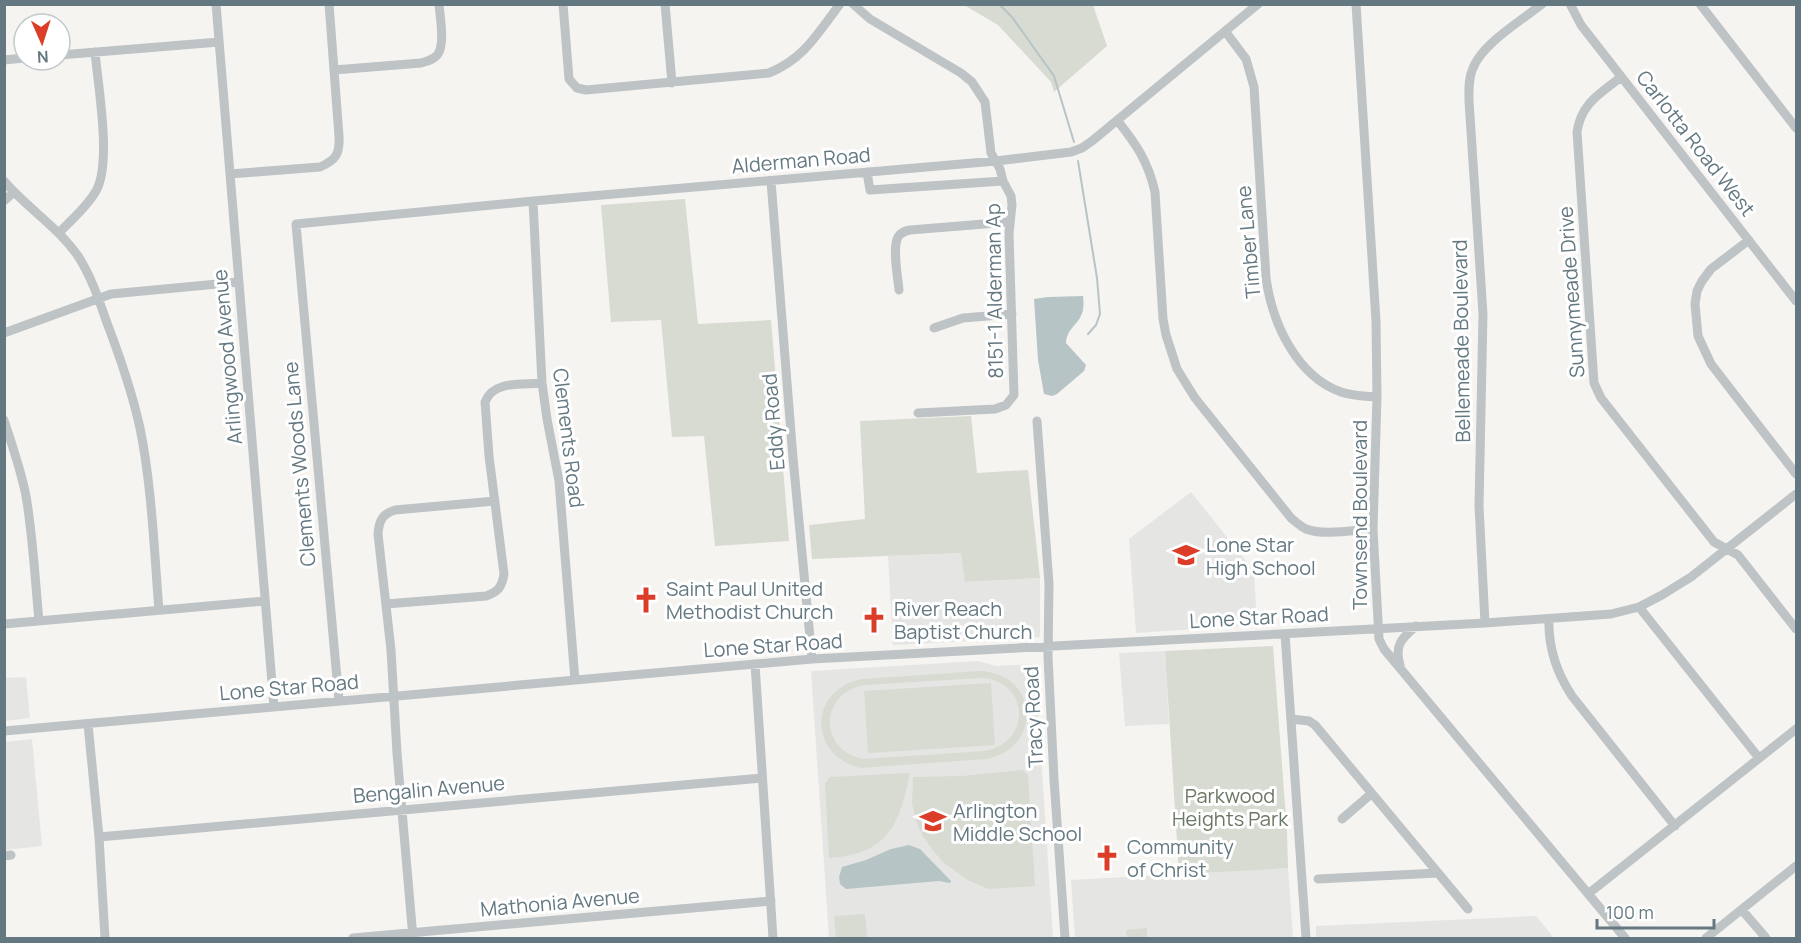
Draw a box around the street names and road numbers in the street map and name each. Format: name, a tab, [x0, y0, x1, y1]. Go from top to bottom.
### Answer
street label: Carlotta Road West	[1631, 64, 1761, 222]
street label: Alderman Road	[730, 140, 872, 180]
street label: Timber Lane	[1230, 184, 1266, 300]
street label: 8151-1 Alderman Ap	[979, 203, 1009, 379]
street label: Sunnymeade Drive	[1552, 205, 1590, 379]
street label: Bellemeade Boulevard	[1446, 239, 1476, 443]
street label: Arlingwood Avenue	[206, 268, 248, 446]
street label: Clements Woods Lane	[277, 361, 321, 567]
street label: Clements Road	[547, 367, 591, 509]
street label: Eddy Road	[755, 372, 791, 472]
street label: Townsend Boulevard	[1346, 420, 1373, 610]
street label: Lone Star Road	[1189, 600, 1329, 634]
street label: Lone Star Road	[702, 627, 844, 663]
street label: Tracy Road	[1017, 666, 1049, 768]
street label: Lone Star Road	[218, 667, 360, 707]
street label: Bengalin Avenue	[352, 769, 506, 809]
street label: Mathonia Avenue	[479, 882, 641, 922]

